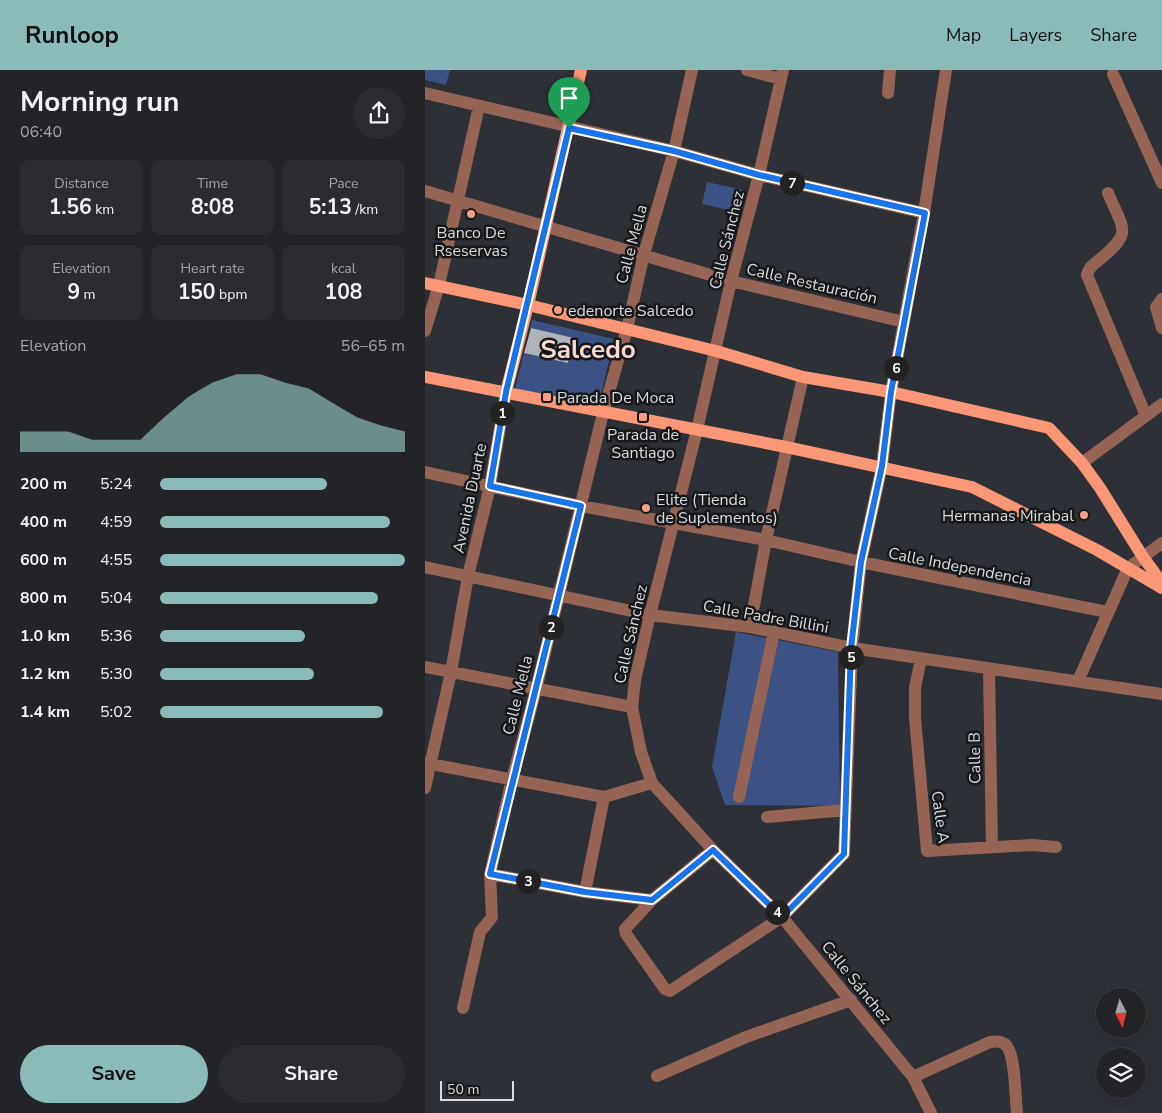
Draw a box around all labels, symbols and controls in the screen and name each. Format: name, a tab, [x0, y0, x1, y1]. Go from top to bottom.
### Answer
text: Runloop	[25, 19, 119, 51]
text: Map	[946, 23, 981, 47]
text: Layers	[1009, 23, 1062, 47]
text: Share	[1090, 23, 1137, 47]
pin	[548, 77, 590, 128]
text: Morning run	[20, 83, 179, 121]
icon: arrive	[555, 84, 583, 112]
button: share	[353, 87, 405, 139]
text: 06:40	[20, 121, 62, 143]
pin: 7	[779, 170, 805, 196]
text: Distance	[54, 174, 109, 193]
text: Time	[197, 174, 228, 193]
text: Pace	[329, 174, 358, 193]
text: 7	[788, 174, 797, 193]
street label: Calle Sánchez	[704, 189, 750, 292]
text: 1.56	[49, 193, 92, 221]
text: 8:08	[191, 193, 234, 221]
text: 5:13	[309, 193, 352, 221]
text: km	[92, 200, 114, 219]
text: /km	[352, 200, 378, 219]
street label: Calle Mella	[611, 202, 653, 286]
marker: Banco De Rseservas	[465, 208, 477, 220]
place label: Banco De Rseservas	[434, 222, 508, 262]
street label: Calle Restauración	[744, 258, 880, 310]
text: Elevation	[53, 259, 110, 278]
text: Heart rate	[180, 259, 245, 278]
text: kcal	[331, 259, 356, 278]
text: 9	[67, 278, 80, 306]
text: 150	[178, 278, 215, 306]
text: 108	[325, 278, 362, 306]
text: m	[80, 285, 96, 304]
text: bpm	[215, 285, 247, 304]
place label: edenorte Salcedo	[568, 300, 694, 322]
marker: edenorte Salcedo	[552, 304, 564, 316]
district label: Salcedo	[540, 332, 636, 367]
text: Elevation	[20, 335, 86, 357]
text: 56–65 m	[341, 335, 405, 357]
pin: 6	[883, 356, 909, 380]
text: 6	[892, 359, 901, 378]
place label: Parada De Moca	[557, 387, 674, 409]
marker: Parada De Moca	[541, 391, 553, 403]
pin: 1	[489, 400, 515, 426]
text: 1	[498, 404, 507, 423]
marker: Parada de Santiago	[637, 411, 649, 423]
place label: Parada de Santiago	[607, 424, 679, 464]
street label: Avenida Duarte	[448, 441, 492, 555]
text: 200 m	[20, 473, 67, 495]
text: 5:24	[100, 473, 132, 495]
place label: Elite (Tienda de Suplementos)	[656, 489, 778, 529]
marker: Elite (Tienda de Suplementos)	[640, 502, 652, 514]
place label: Hermanas Mirabal	[942, 505, 1074, 527]
marker: Hermanas Mirabal	[1078, 509, 1090, 521]
text: 400 m	[20, 511, 67, 533]
text: 4:59	[100, 511, 132, 533]
street label: Calle Independencia	[886, 542, 1033, 592]
text: 600 m	[20, 549, 67, 571]
text: 4:55	[100, 549, 132, 571]
street label: Calle Sánchez	[609, 583, 653, 686]
text: 800 m	[20, 587, 67, 609]
text: 5:04	[100, 587, 132, 609]
street label: Calle Padre Billini	[701, 595, 830, 639]
pin: 2	[539, 614, 563, 640]
text: 2	[547, 618, 556, 637]
text: 1.0 km	[20, 625, 70, 647]
text: 5:36	[100, 625, 132, 647]
pin: 5	[839, 644, 863, 670]
text: 5	[847, 648, 856, 667]
street label: Calle Mella	[497, 653, 538, 737]
text: 1.2 km	[20, 663, 70, 685]
text: 5:30	[100, 663, 132, 685]
text: 1.4 km	[20, 701, 70, 723]
text: 5:02	[100, 701, 132, 723]
street label: Calle B	[964, 732, 986, 784]
street label: Calle A	[925, 790, 955, 845]
pin: 3	[515, 868, 541, 894]
text: 3	[524, 872, 533, 891]
pin: 4	[765, 900, 789, 924]
text: 4	[773, 903, 782, 922]
street label: Calle Sánchez	[816, 937, 896, 1029]
north arrow	[1096, 988, 1146, 1038]
map controls	[1096, 988, 1146, 1098]
button: Save	[20, 1045, 208, 1103]
button: Share	[218, 1045, 405, 1103]
button: layers	[1096, 1048, 1146, 1098]
scale bar	[440, 1078, 514, 1101]
text: 50 m	[447, 1080, 479, 1099]

